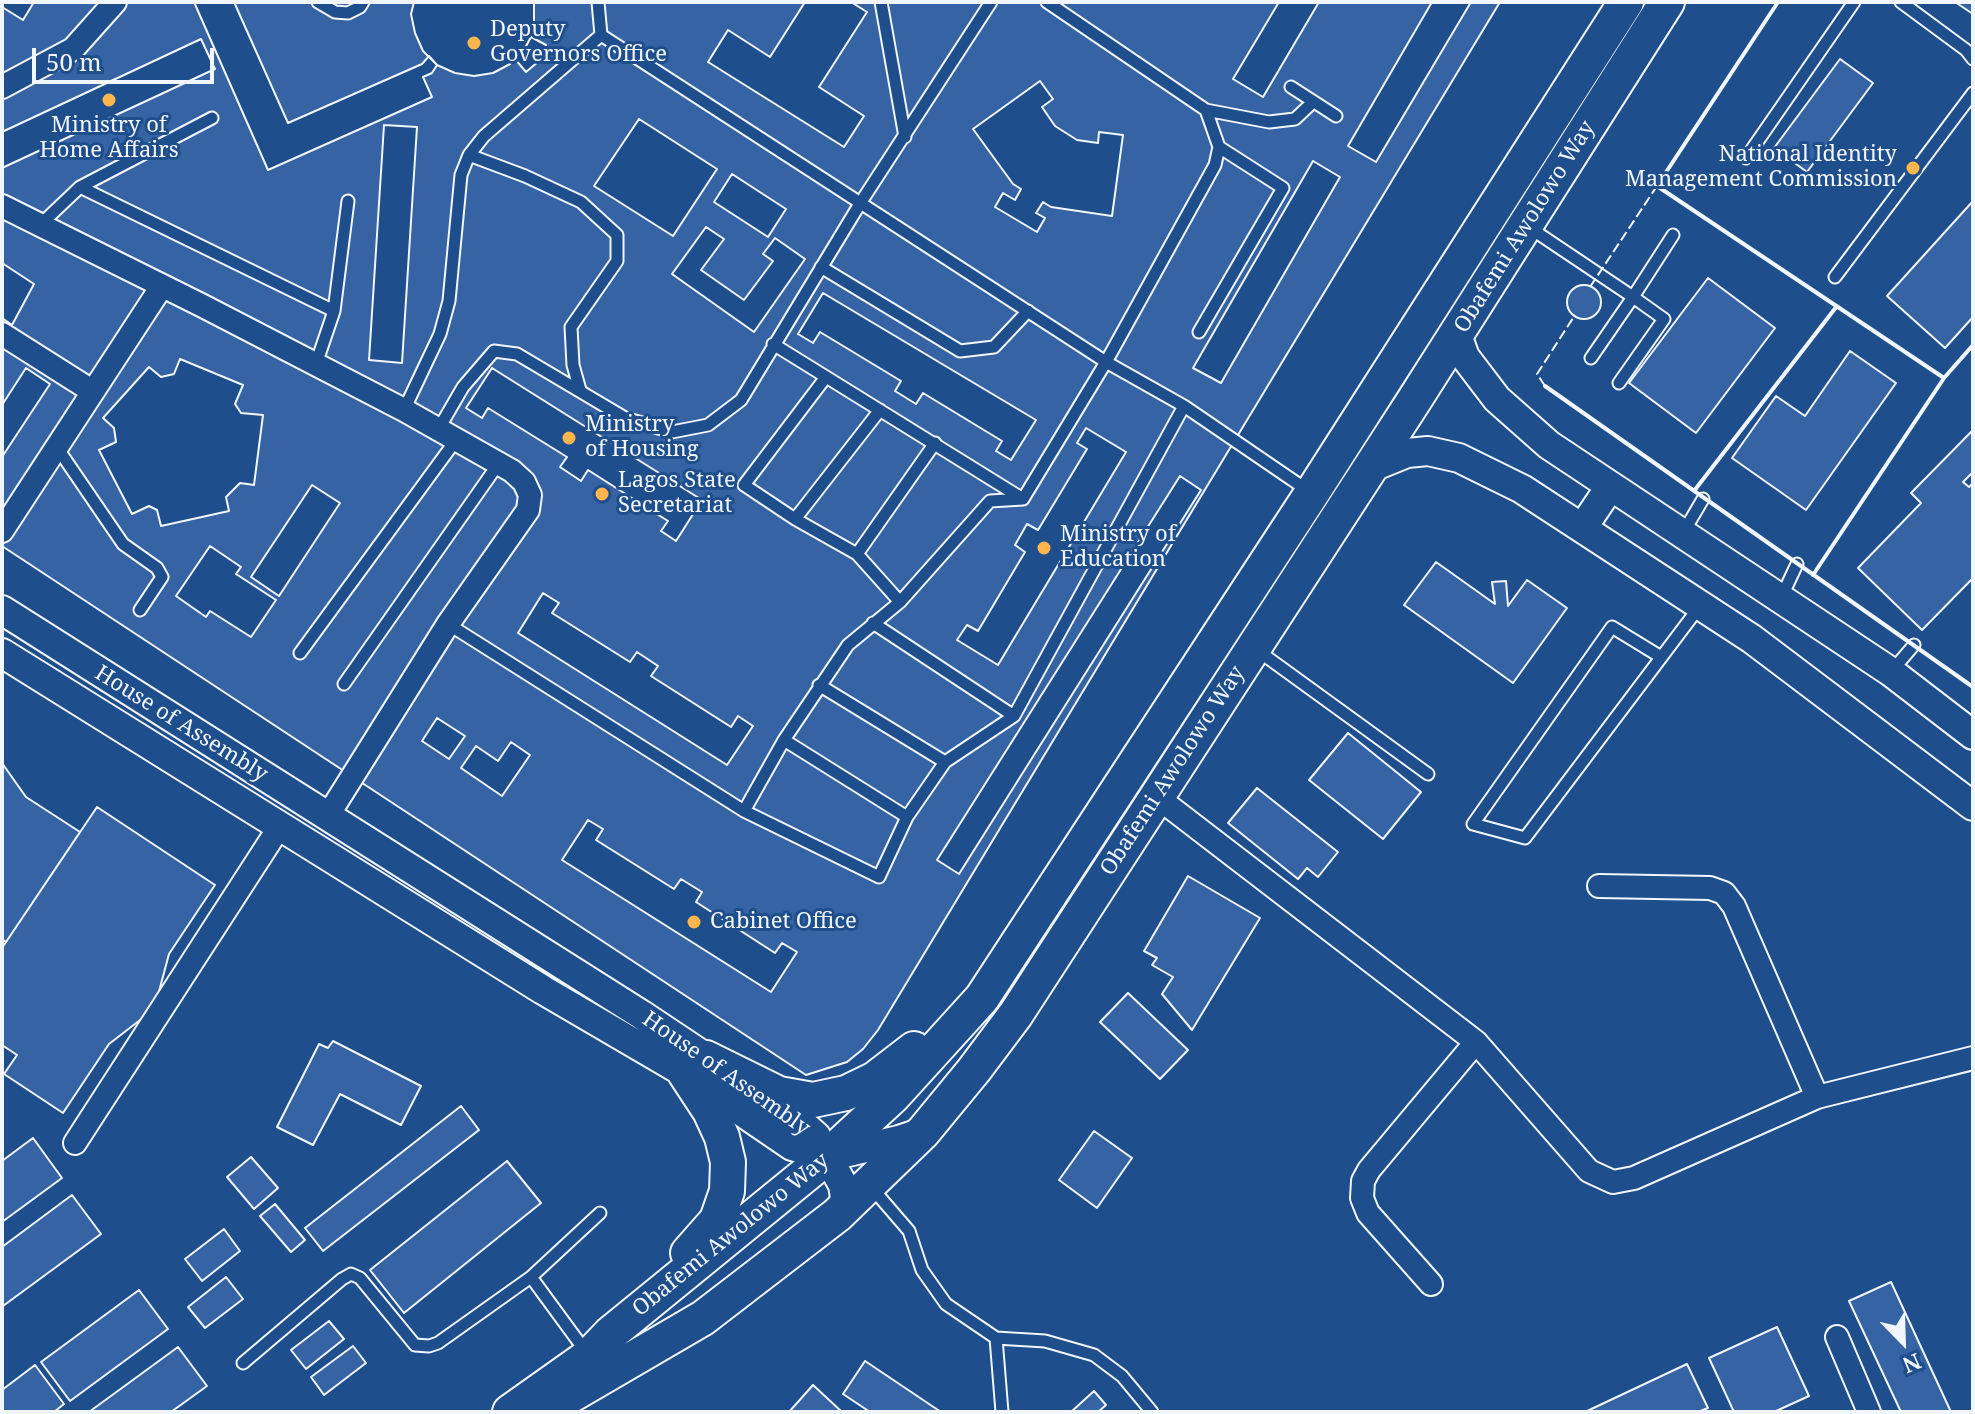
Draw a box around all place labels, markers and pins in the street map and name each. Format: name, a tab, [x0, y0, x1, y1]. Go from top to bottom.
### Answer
place label: Deputy Governors Office	[490, 17, 667, 68]
marker: Deputy Governors Office	[465, 34, 483, 52]
marker: Ministry of Home Affairs	[100, 91, 118, 109]
place label: Ministry of Home Affairs	[39, 113, 179, 164]
place label: National Identity Management Commission	[1625, 142, 1897, 194]
marker: National Identity Management Commission	[1904, 159, 1922, 177]
place label: Ministry of Housing	[585, 412, 699, 464]
marker: Ministry of Housing	[560, 429, 578, 447]
place label: Lagos State Secretariat	[618, 468, 736, 520]
marker: Lagos State Secretariat	[593, 485, 611, 503]
place label: Ministry of Education	[1060, 522, 1176, 574]
marker: Ministry of Education	[1035, 539, 1053, 557]
place label: Cabinet Office	[710, 909, 857, 935]
marker: Cabinet Office	[685, 913, 703, 931]

